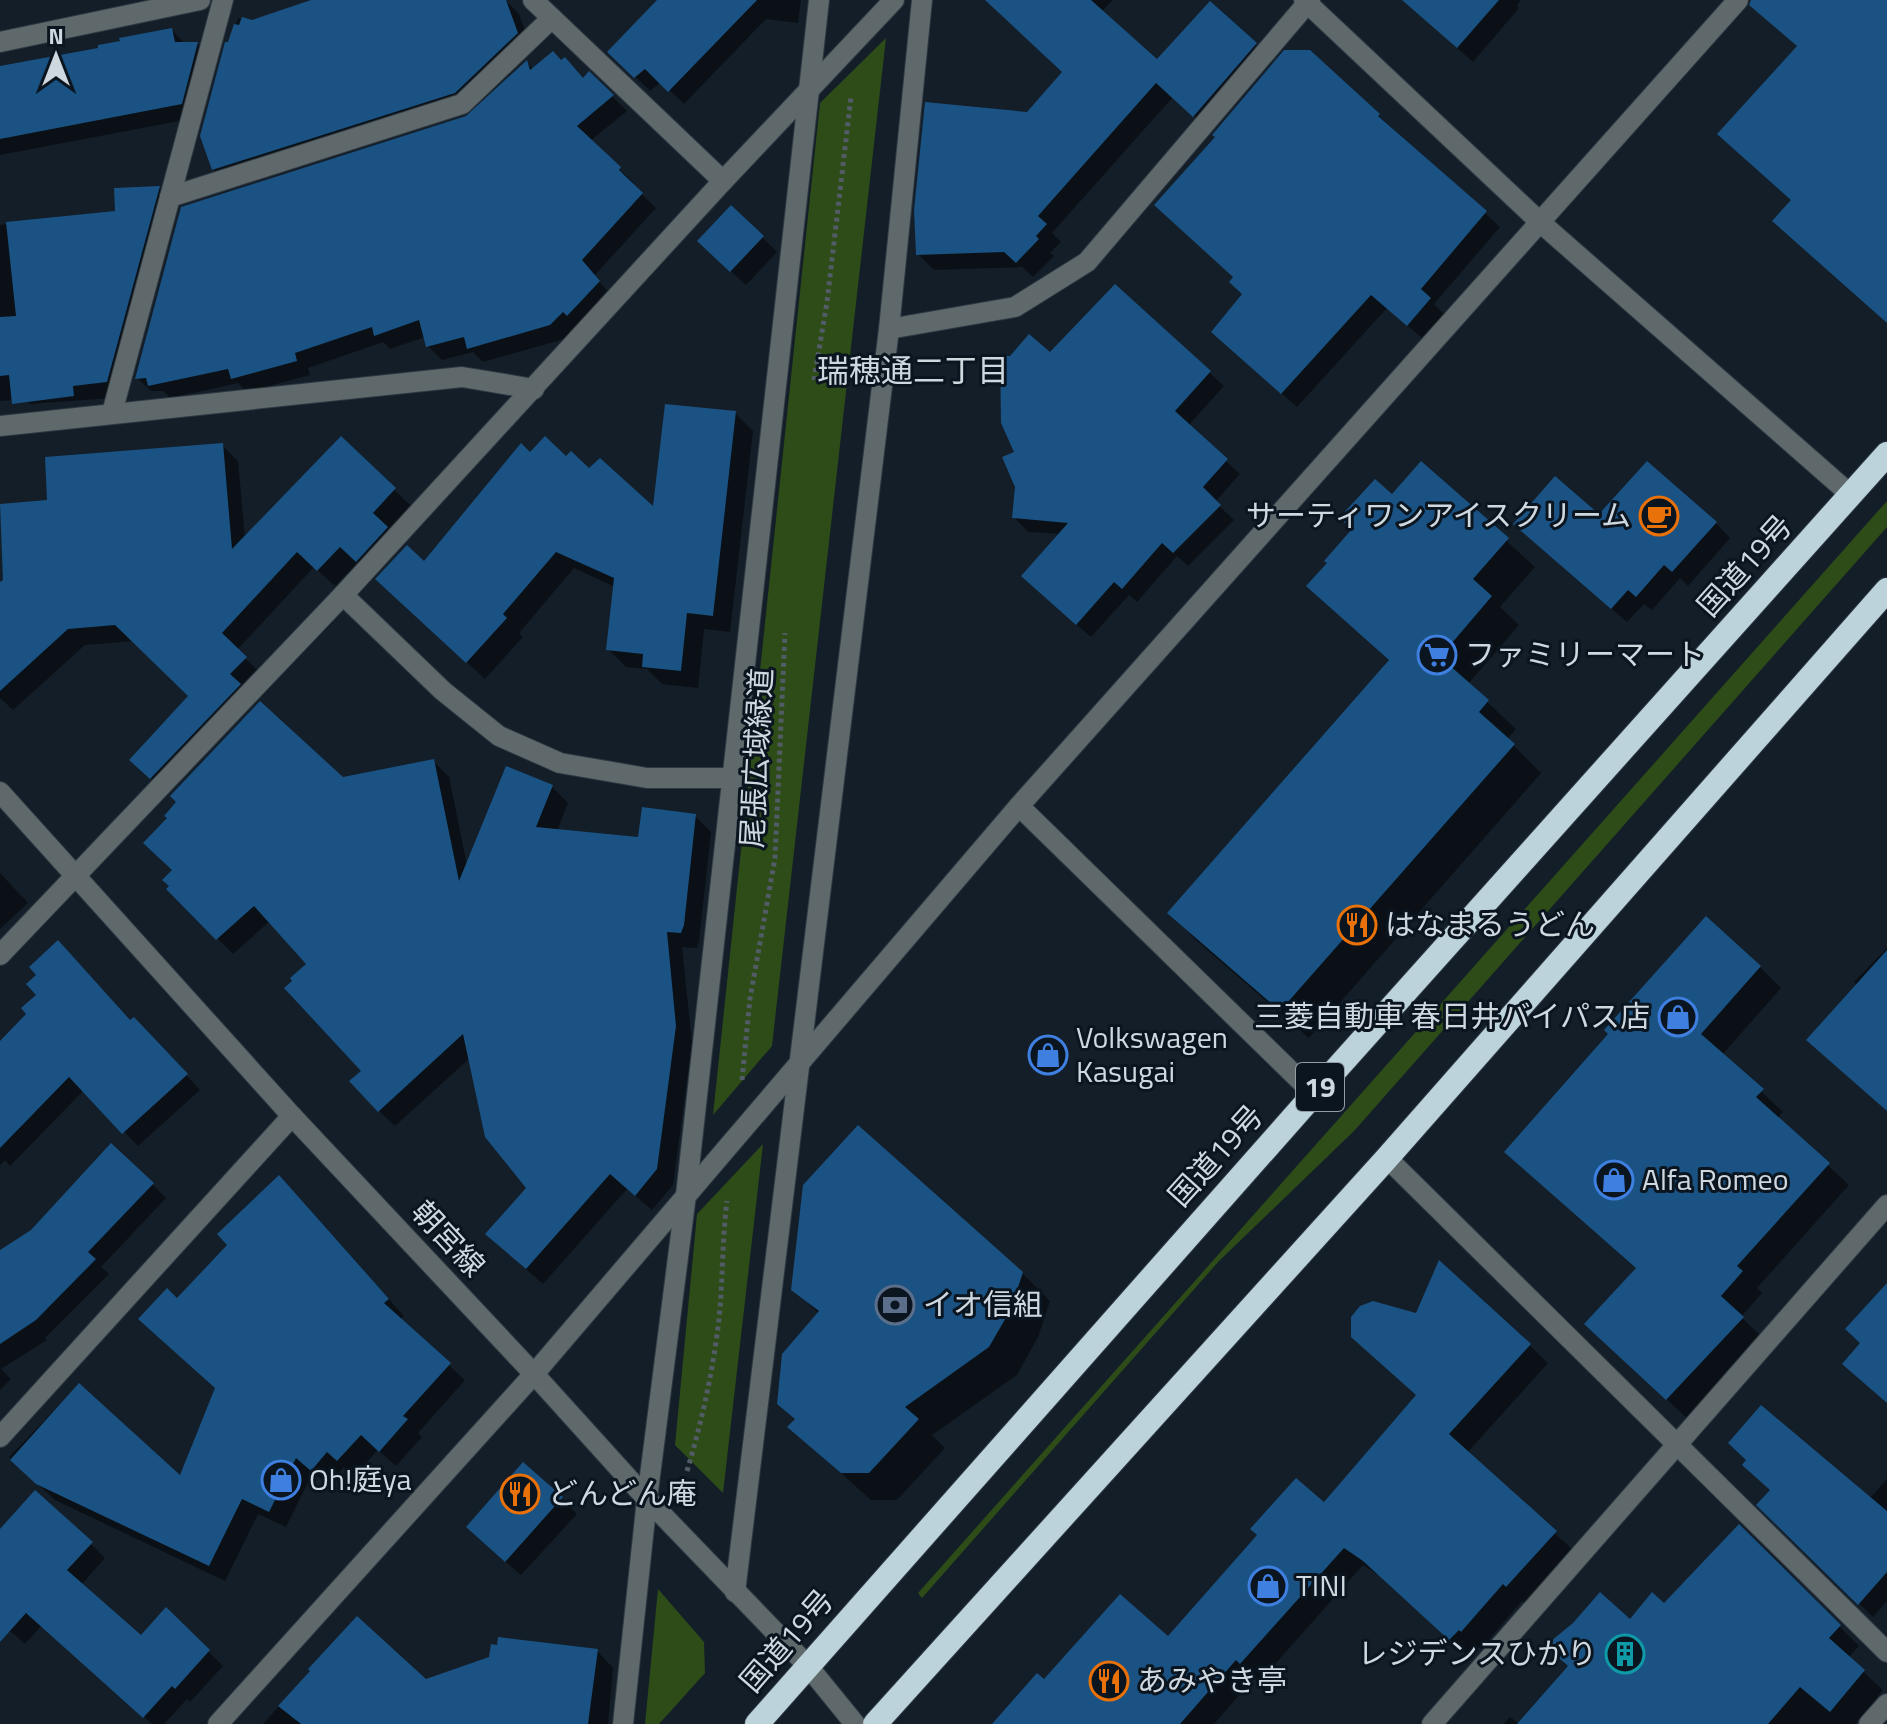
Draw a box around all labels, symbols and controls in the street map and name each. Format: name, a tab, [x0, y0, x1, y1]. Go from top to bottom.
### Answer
north arrow	[16, 16, 96, 96]
text: N	[48, 19, 64, 53]
district label: 瑞穂通二丁目	[817, 346, 1009, 394]
place label: サーティワンアイスクリーム	[1246, 492, 1631, 538]
cafe icon: サーティワンアイスクリーム	[1638, 495, 1680, 537]
street label: 国道19号	[1686, 504, 1803, 627]
place label: ファミリーマート	[1465, 631, 1705, 677]
supermarket icon: ファミリーマート	[1416, 634, 1458, 676]
street label: 尾張広域緑道	[728, 667, 784, 849]
place label: はなまるうどん	[1385, 901, 1595, 947]
restaurant icon: はなまるうどん	[1336, 904, 1378, 946]
place label: 三菱自動車 春日井バイパス店	[1254, 993, 1650, 1039]
shop icon: 三菱自動車 春日井バイパス店	[1657, 996, 1699, 1038]
place label: Volkswagen Kasugai	[1076, 1014, 1228, 1094]
shop icon: Volkswagen Kasugai	[1027, 1034, 1069, 1076]
road number: 19	[1296, 1063, 1344, 1111]
street label: 国道19号	[1157, 1094, 1274, 1217]
place label: Alfa Romeo	[1642, 1156, 1789, 1202]
shop icon: Alfa Romeo	[1593, 1159, 1635, 1201]
street label: 朝宮線	[401, 1190, 496, 1287]
place label: イオ信組	[923, 1281, 1043, 1327]
bank icon: イオ信組	[874, 1284, 916, 1326]
place label: Oh!庭ya	[309, 1456, 412, 1502]
shop icon: Oh!庭ya	[260, 1459, 302, 1501]
place label: どんどん庵	[548, 1470, 697, 1516]
restaurant icon: どんどん庵	[499, 1473, 541, 1515]
place label: TINI	[1296, 1562, 1347, 1608]
shop icon: TINI	[1247, 1565, 1289, 1607]
street label: 国道19号	[728, 1579, 844, 1702]
place label: レジデンスひかり	[1358, 1630, 1597, 1676]
building icon: レジデンスひかり	[1604, 1633, 1646, 1675]
place label: あみやき亭	[1137, 1657, 1287, 1703]
restaurant icon: あみやき亭	[1088, 1660, 1130, 1702]

